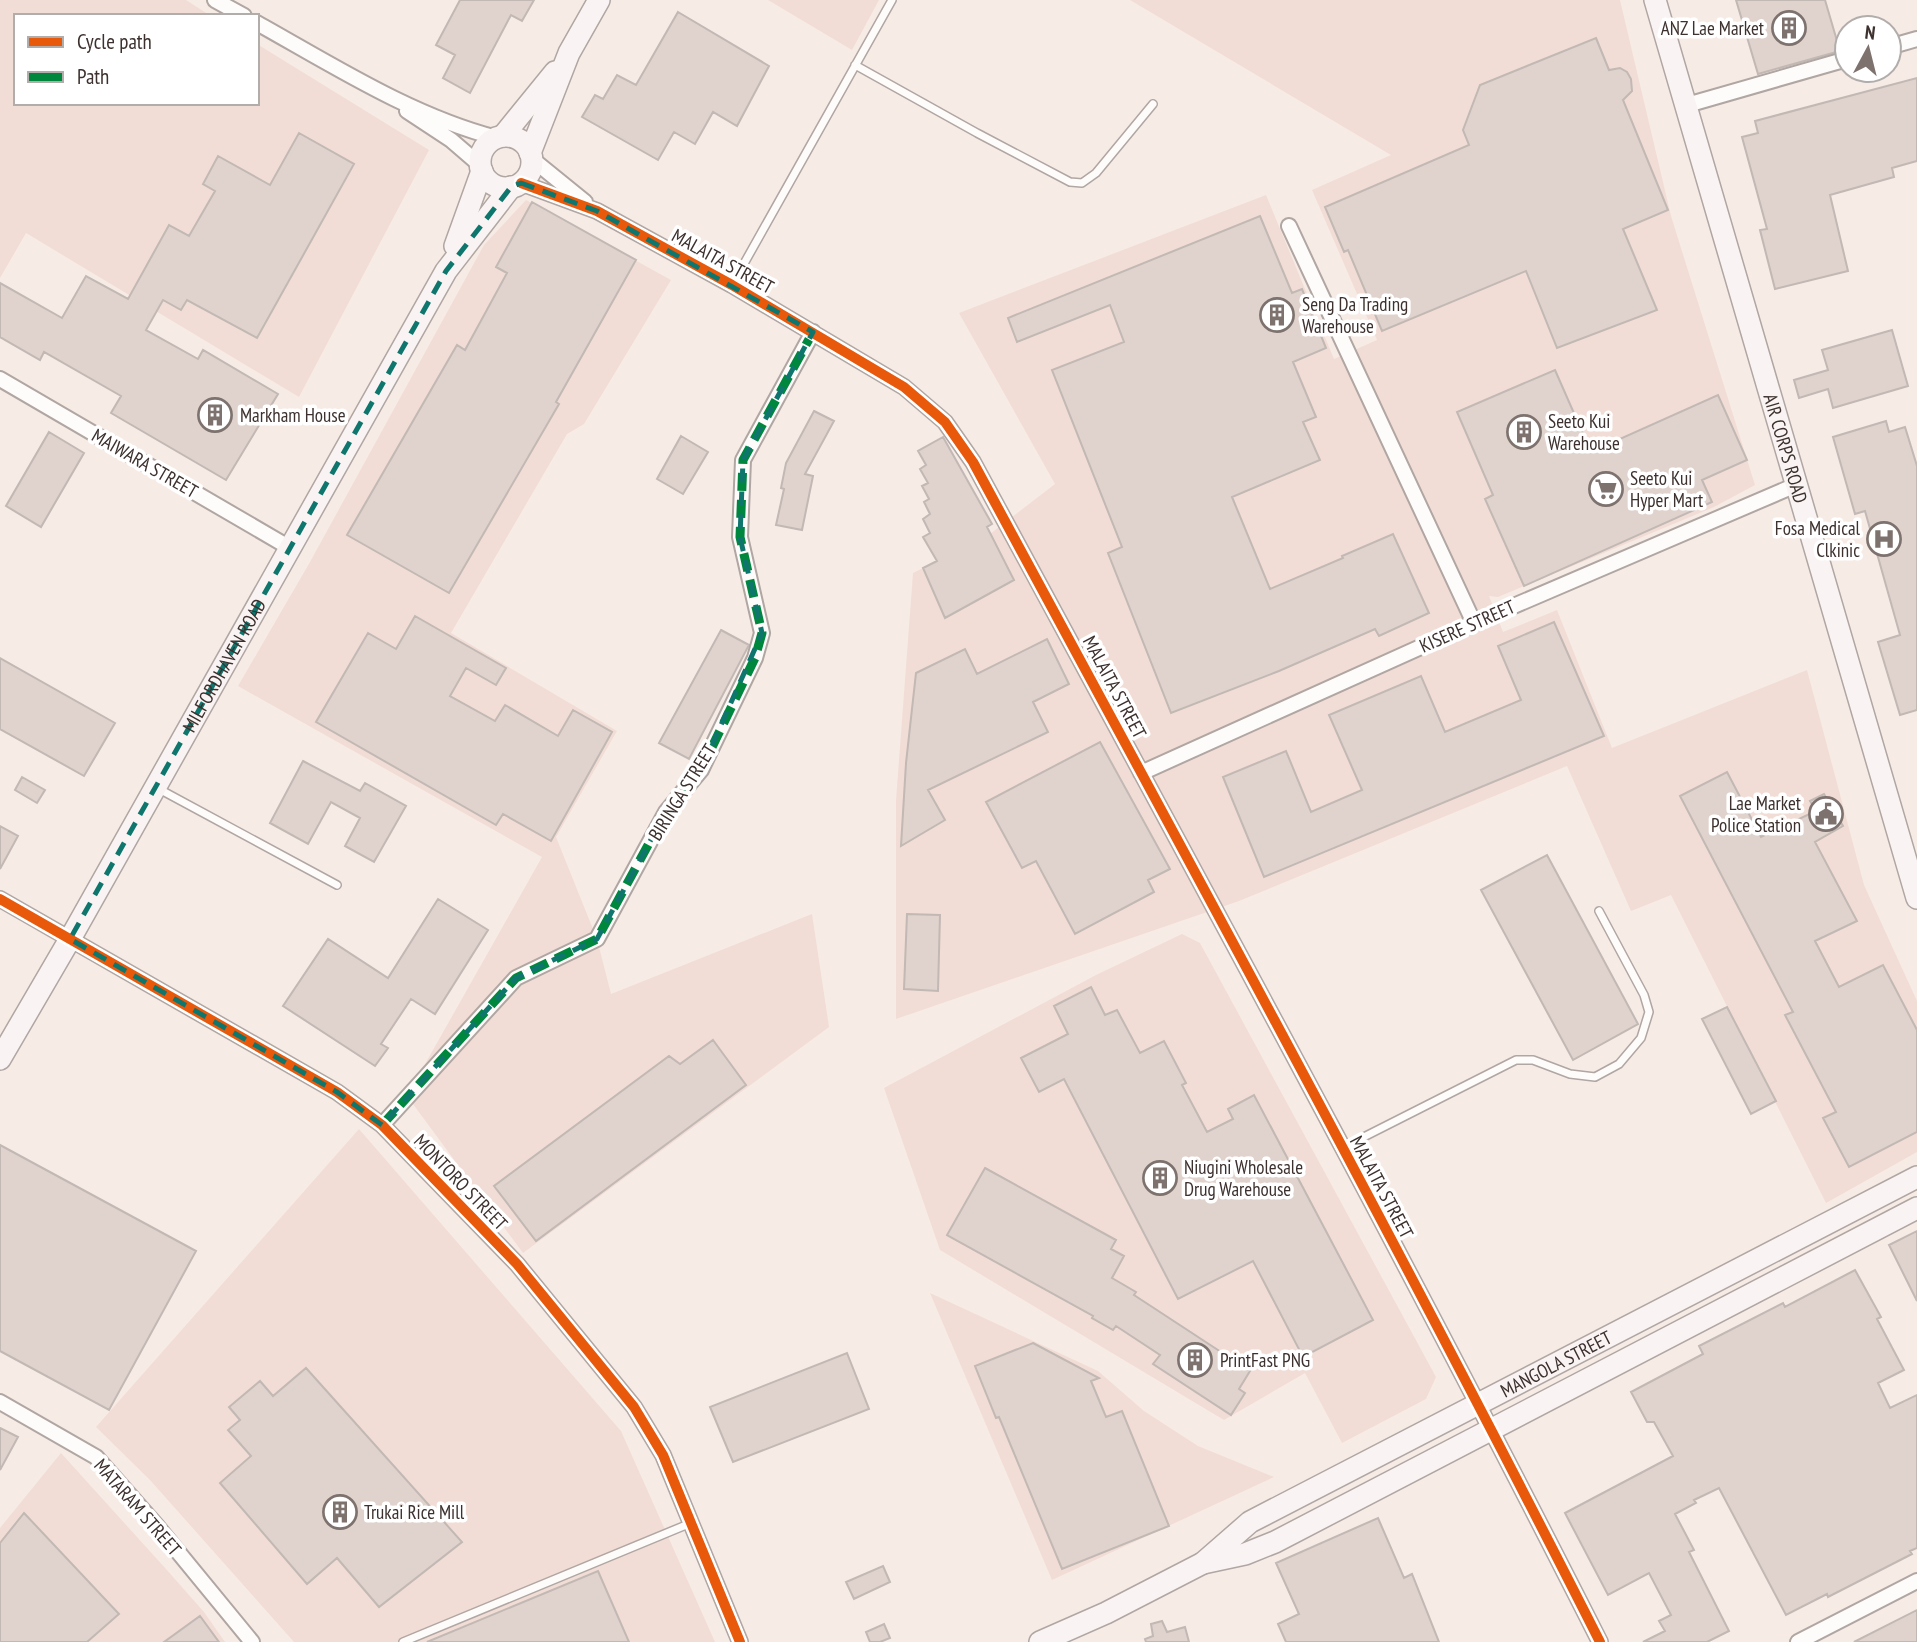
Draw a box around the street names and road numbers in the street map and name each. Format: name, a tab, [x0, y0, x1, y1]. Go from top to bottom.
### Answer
street label: MALAITA STREET	[668, 223, 779, 299]
street label: AIR CORPS ROAD	[1758, 391, 1813, 506]
street label: MAIWARA STREET	[88, 423, 203, 503]
street label: MILFORDHAVEN ROAD	[177, 594, 271, 736]
street label: KISERE STREET	[1416, 594, 1519, 658]
street label: MALAITA STREET	[1078, 632, 1152, 743]
street label: BIRINGA STREET	[643, 739, 721, 845]
street label: MONTORO STREET	[409, 1129, 513, 1235]
street label: MALAITA STREET	[1345, 1132, 1419, 1243]
street label: MANGOLA STREET	[1496, 1325, 1616, 1402]
street label: MATARAM STREET	[89, 1454, 187, 1561]

